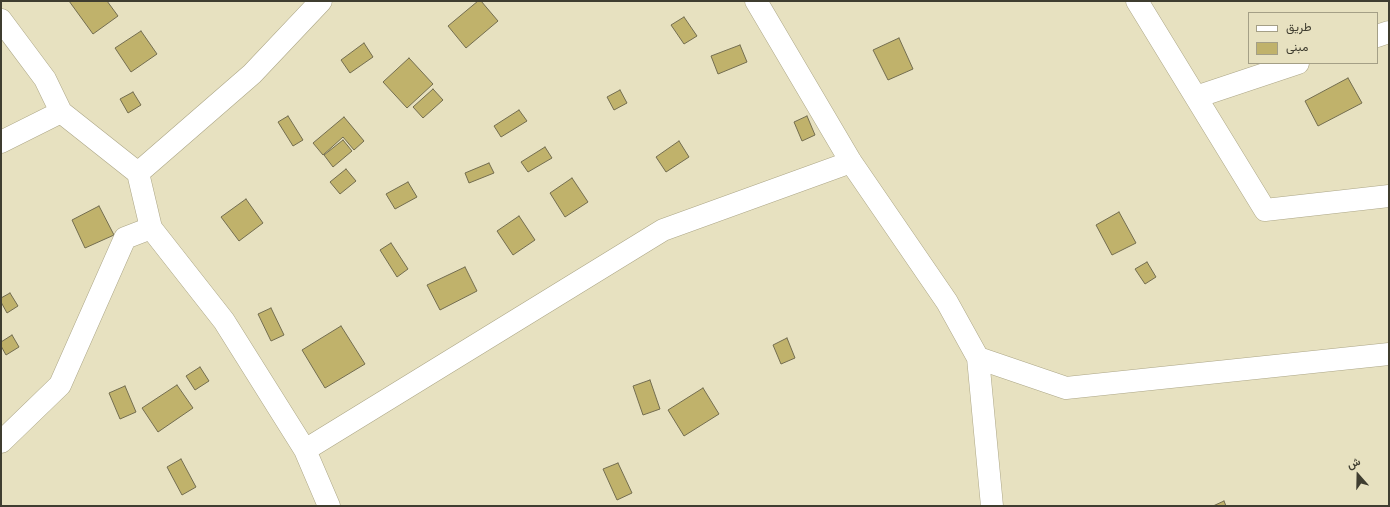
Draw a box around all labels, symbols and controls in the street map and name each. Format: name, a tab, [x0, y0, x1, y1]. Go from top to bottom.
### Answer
legend	[1248, 12, 1378, 64]
text: طريق	[1286, 20, 1311, 34]
text: مبنى	[1286, 40, 1308, 54]
north arrow	[1338, 455, 1378, 495]
text: ش	[1345, 455, 1362, 472]

